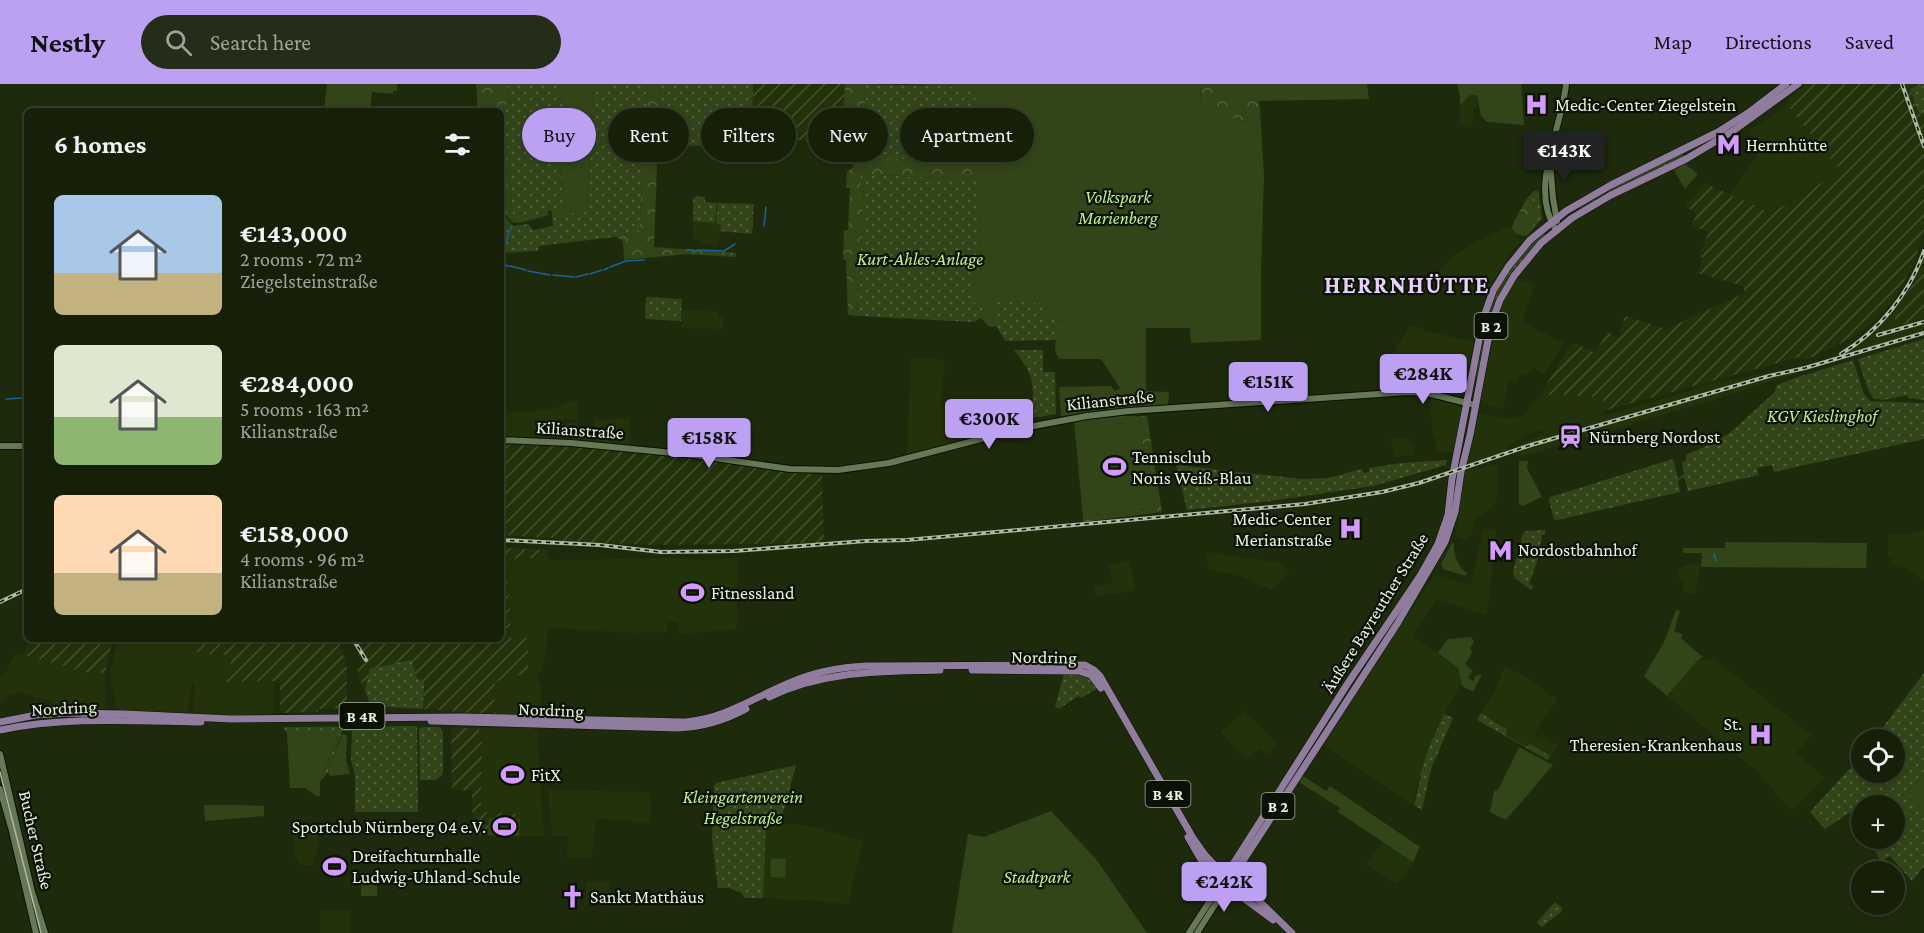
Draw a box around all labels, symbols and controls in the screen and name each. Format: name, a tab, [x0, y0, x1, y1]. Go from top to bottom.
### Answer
search box	[141, 15, 561, 69]
icon: search	[162, 26, 195, 59]
text: Nestly	[30, 27, 105, 58]
text: Search here	[210, 30, 311, 55]
text: Map	[1654, 30, 1692, 54]
text: Directions	[1725, 30, 1812, 54]
text: Saved	[1845, 30, 1894, 54]
hospital icon: Medic-Center Ziegelstein	[1524, 92, 1550, 118]
place label: Medic-Center Ziegelstein	[1555, 95, 1737, 115]
chip: Buy	[522, 108, 596, 162]
chip: Rent	[608, 108, 689, 162]
chip: Filters	[701, 108, 796, 162]
chip: New	[808, 108, 888, 162]
chip: Apartment	[900, 108, 1034, 162]
icon: filters	[441, 128, 474, 161]
text: 6 homes	[54, 130, 146, 159]
pin: €143K	[1522, 131, 1606, 182]
metro station icon: Herrnhütte	[1715, 132, 1741, 158]
place label: Herrnhütte	[1746, 135, 1827, 155]
text: €143K	[1537, 139, 1591, 161]
park label: Volkspark Marienberg	[1077, 187, 1159, 228]
icon: home	[102, 219, 174, 291]
text: €143,000	[240, 219, 348, 248]
text: 2 rooms · 72 m²	[240, 248, 362, 270]
park label: Kurt-Ahles-Anlage	[857, 249, 983, 269]
text: Ziegelsteinstraße	[240, 270, 378, 292]
district label: HERRNHÜTTE	[1324, 271, 1490, 298]
road number: B 2	[1474, 313, 1508, 339]
pin: €284K	[1381, 354, 1465, 405]
pin: €151K	[1226, 362, 1310, 413]
text: €284K	[1394, 362, 1452, 384]
icon: home	[102, 369, 174, 441]
text: €284,000	[240, 369, 354, 398]
text: €151K	[1243, 370, 1293, 392]
street label: Kilianstraße	[1065, 385, 1155, 415]
text: 5 rooms · 163 m²	[240, 398, 369, 420]
pin: €300K	[947, 399, 1031, 450]
park label: KGV Kieslinghof	[1767, 406, 1879, 426]
text: €300K	[959, 407, 1019, 429]
street label: Kilianstraße	[535, 417, 625, 443]
pin: €158K	[667, 418, 751, 469]
text: Kilianstraße	[240, 420, 338, 442]
station icon: Nürnberg Nordost	[1558, 424, 1584, 450]
text: €158K	[682, 426, 736, 448]
place label: Nürnberg Nordost	[1589, 427, 1721, 447]
place label: Tennisclub Noris Weiß-Blau	[1132, 447, 1252, 488]
sports icon: Tennisclub Noris Weiß-Blau	[1101, 454, 1127, 480]
place label: Medic-Center Merianstraße	[1233, 509, 1333, 550]
hospital icon: Medic-Center Merianstraße	[1337, 516, 1363, 542]
icon: home	[102, 519, 174, 591]
text: €158,000	[240, 519, 349, 548]
street label: Äußere Bayreuther Straße	[1318, 529, 1432, 697]
metro station icon: Nordostbahnhof	[1487, 537, 1513, 563]
place label: Nordostbahnhof	[1518, 540, 1639, 560]
text: 4 rooms · 96 m²	[240, 548, 365, 570]
text: Kilianstraße	[240, 570, 338, 592]
sports icon: Fitnessland	[680, 580, 706, 606]
place label: Fitnessland	[711, 583, 795, 603]
street label: Nordring	[1011, 646, 1077, 668]
street label: Nordring	[31, 696, 98, 720]
street label: Nordring	[518, 699, 584, 721]
road number: B 4R	[340, 703, 385, 729]
place label: St. Theresien-Krankenhaus	[1570, 714, 1742, 755]
hospital icon: St. Theresien-Krankenhaus	[1747, 721, 1773, 747]
map controls	[1851, 729, 1905, 915]
button: locate	[1851, 729, 1905, 783]
sports icon: FitX	[500, 762, 526, 788]
place label: FitX	[531, 765, 561, 785]
road number: B 4R	[1146, 781, 1190, 807]
park label: Kleingartenverein Hegelstraße	[683, 787, 803, 828]
street label: Bucher Straße	[15, 789, 57, 891]
road number: B 2	[1262, 793, 1294, 819]
button: +	[1851, 795, 1905, 849]
sports icon: Sportclub Nürnberg 04 e.V.	[491, 814, 517, 840]
place label: Sportclub Nürnberg 04 e.V.	[292, 817, 486, 837]
place label: Dreifachturnhalle Ludwig-Uhland-Schule	[352, 846, 521, 887]
sports icon: Dreifachturnhalle Ludwig-Uhland-Schule	[321, 853, 347, 879]
button: −	[1851, 861, 1905, 915]
pin: €242K	[1182, 862, 1266, 913]
park label: Stadtpark	[1004, 867, 1072, 887]
text: €242K	[1196, 870, 1252, 892]
church icon: Sankt Matthäus	[559, 884, 585, 910]
place label: Sankt Matthäus	[590, 887, 704, 907]

